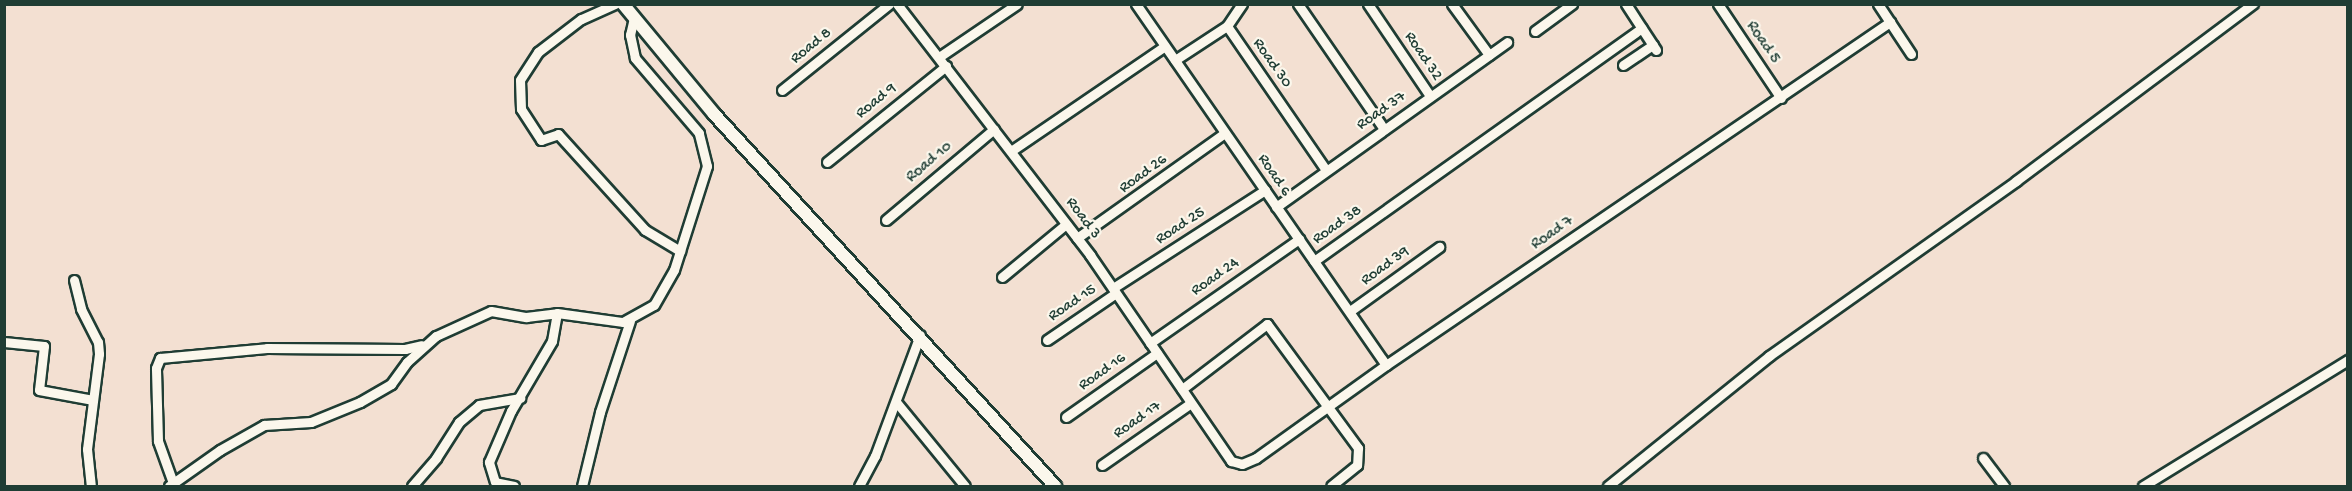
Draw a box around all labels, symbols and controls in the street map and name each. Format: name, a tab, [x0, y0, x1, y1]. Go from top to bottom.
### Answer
street label: Road 5	[1741, 18, 1783, 68]
street label: Road 8	[788, 25, 836, 69]
street label: Road 32	[1399, 29, 1445, 85]
street label: Road 30	[1247, 36, 1295, 92]
street label: Road 9	[853, 80, 901, 124]
street label: Road 37	[1354, 88, 1410, 136]
street label: Road 10	[903, 138, 957, 188]
street label: Road 26	[1116, 151, 1172, 199]
street label: Road 6	[1252, 151, 1294, 201]
street label: Road 3	[1060, 194, 1104, 244]
street label: Road 38	[1310, 202, 1366, 250]
street label: Road 25	[1153, 204, 1209, 250]
street label: Road 7	[1528, 213, 1578, 255]
street label: Road 39	[1358, 243, 1414, 291]
street label: Road 24	[1188, 255, 1244, 301]
street label: Road 15	[1045, 281, 1101, 327]
street label: Road 16	[1076, 350, 1130, 396]
street label: Road 17	[1111, 398, 1165, 444]

